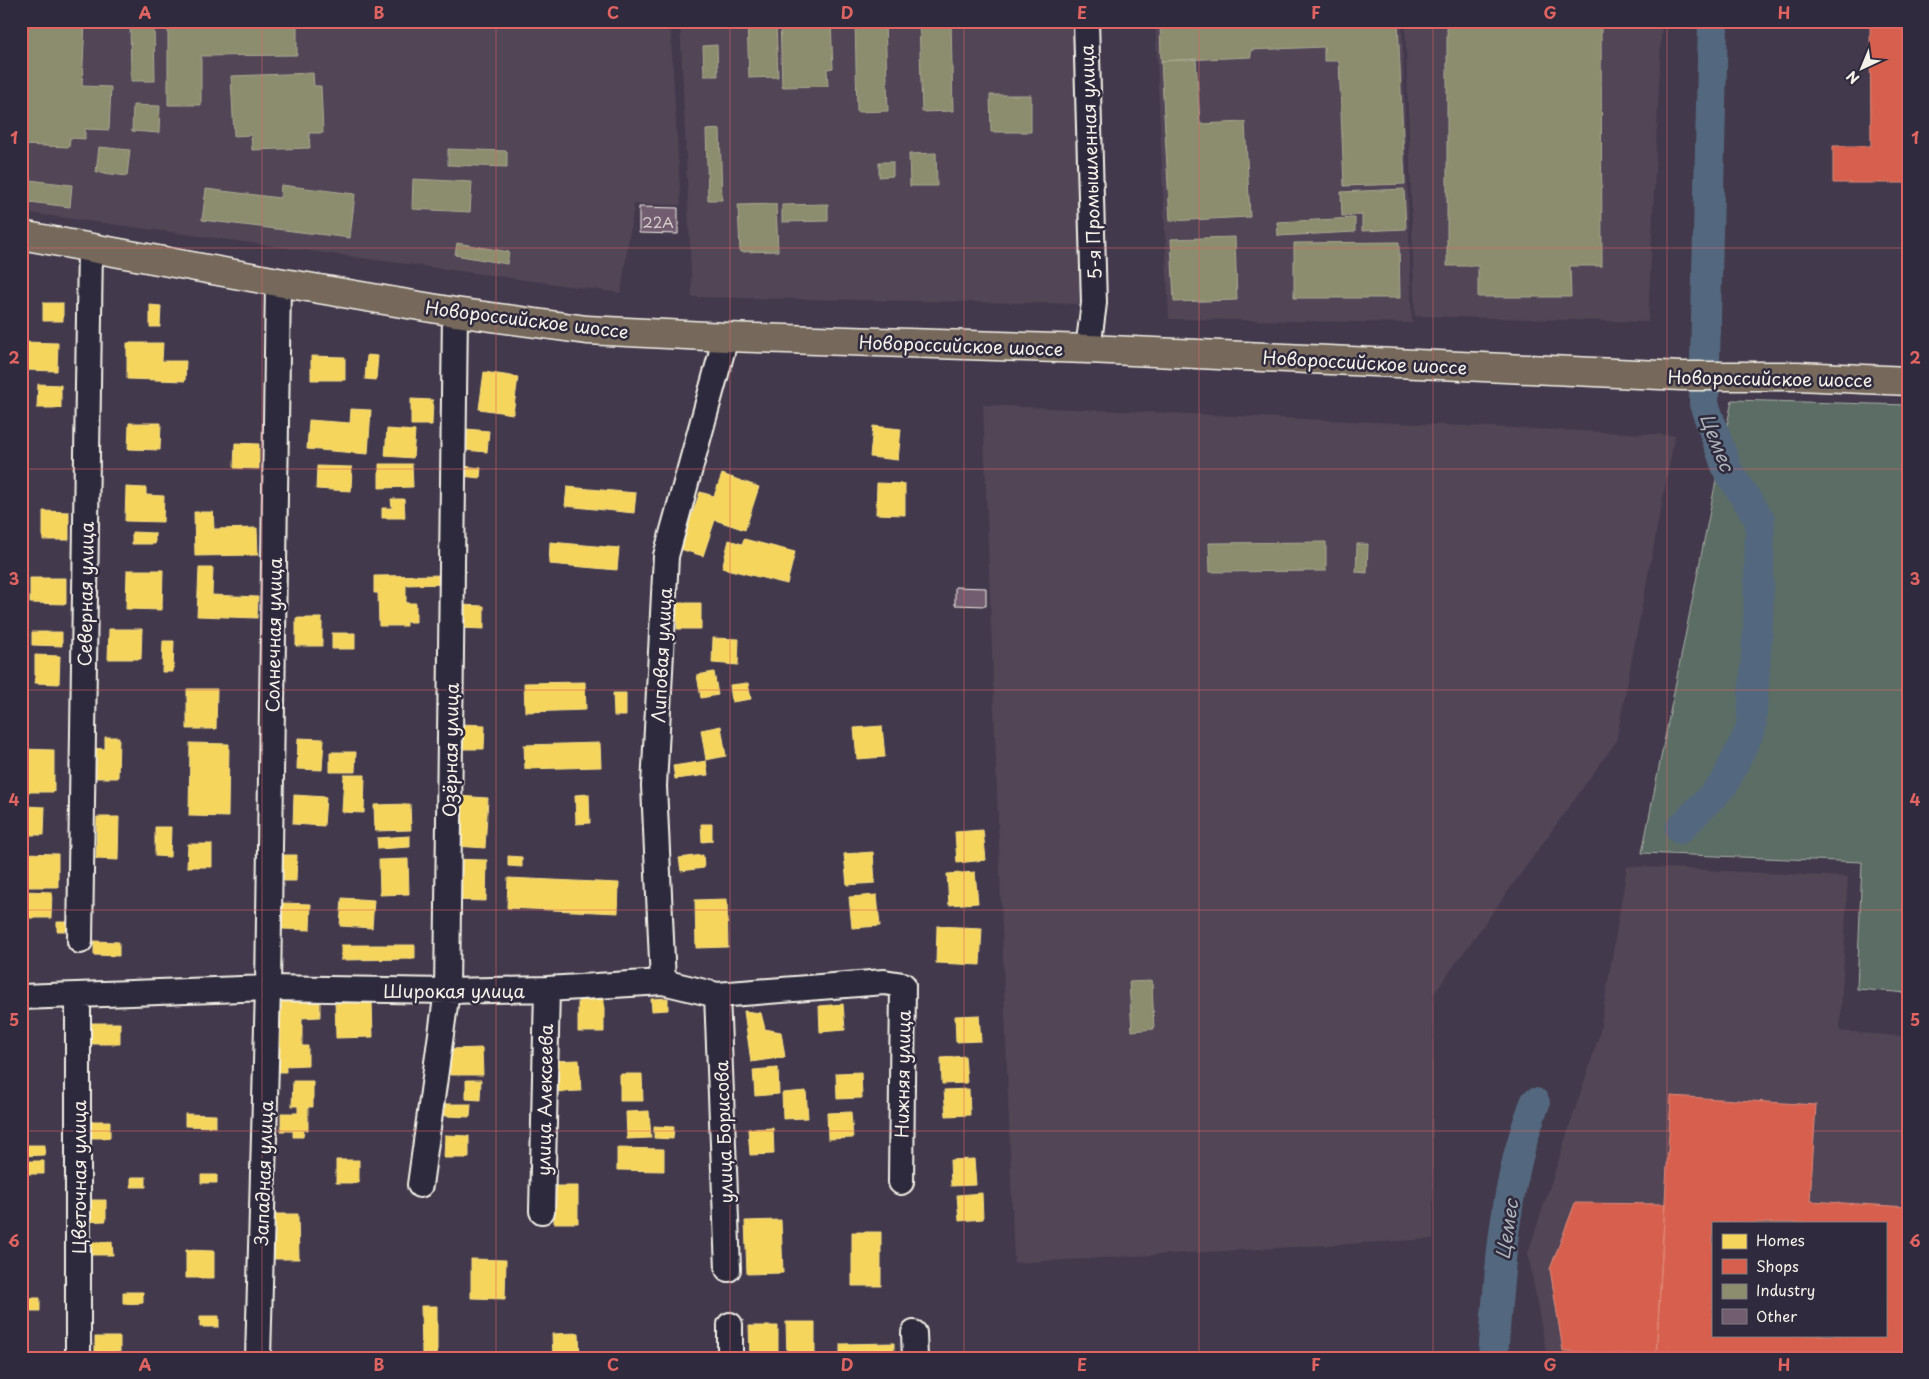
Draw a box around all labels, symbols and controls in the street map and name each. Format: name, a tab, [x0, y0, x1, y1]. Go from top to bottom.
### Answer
text: A	[139, 0, 152, 24]
text: B	[374, 0, 385, 24]
text: C	[607, 0, 619, 24]
text: D	[841, 0, 853, 24]
text: E	[1077, 0, 1087, 24]
text: F	[1311, 0, 1321, 24]
text: G	[1543, 0, 1557, 24]
text: H	[1778, 0, 1790, 24]
north arrow	[1836, 42, 1886, 92]
street label: 5-я Промышленная улица	[1072, 43, 1108, 280]
text: N	[1841, 66, 1864, 89]
text: 1	[10, 125, 18, 149]
text: 1	[1911, 125, 1919, 149]
house number: 22А	[642, 210, 674, 233]
street label: Новороссийское шоссе	[424, 293, 630, 345]
street label: Новороссийское шоссе	[858, 328, 1064, 362]
street label: Новороссийское шоссе	[1262, 343, 1468, 381]
text: 2	[8, 345, 20, 369]
text: 2	[1909, 345, 1921, 369]
street label: Новороссийское шоссе	[1667, 363, 1873, 393]
water label: Цемес	[1694, 409, 1743, 477]
street label: Северная улица	[70, 521, 100, 667]
street label: Солнечная улица	[258, 557, 288, 713]
text: 3	[9, 566, 19, 590]
text: 3	[1910, 566, 1920, 590]
street label: Липовая улица	[644, 586, 678, 723]
street label: Озёрная улица	[435, 682, 465, 817]
text: 4	[9, 787, 20, 811]
text: 4	[1910, 787, 1921, 811]
street label: Широкая улица	[383, 977, 525, 1004]
text: 5	[9, 1007, 19, 1031]
text: 5	[1910, 1007, 1920, 1031]
street label: Нижняя улица	[887, 1009, 917, 1138]
street label: улица Алексеева	[529, 1023, 559, 1176]
street label: улица Борисова	[707, 1059, 739, 1204]
street label: Цветочная улица	[65, 1099, 92, 1254]
street label: Западная улица	[247, 1099, 279, 1246]
water label: Цемес	[1487, 1195, 1525, 1261]
legend	[1712, 1222, 1886, 1336]
text: 6	[8, 1228, 20, 1252]
text: Homes	[1756, 1228, 1805, 1251]
text: 6	[1909, 1228, 1921, 1252]
text: Shops	[1756, 1254, 1799, 1277]
text: Industry	[1756, 1278, 1815, 1301]
text: Other	[1756, 1304, 1797, 1327]
text: A	[139, 1352, 152, 1376]
text: B	[374, 1352, 385, 1376]
text: C	[607, 1352, 619, 1376]
text: D	[841, 1352, 853, 1376]
text: E	[1077, 1352, 1087, 1376]
text: F	[1311, 1352, 1321, 1376]
text: G	[1543, 1352, 1557, 1376]
text: H	[1778, 1352, 1790, 1376]

